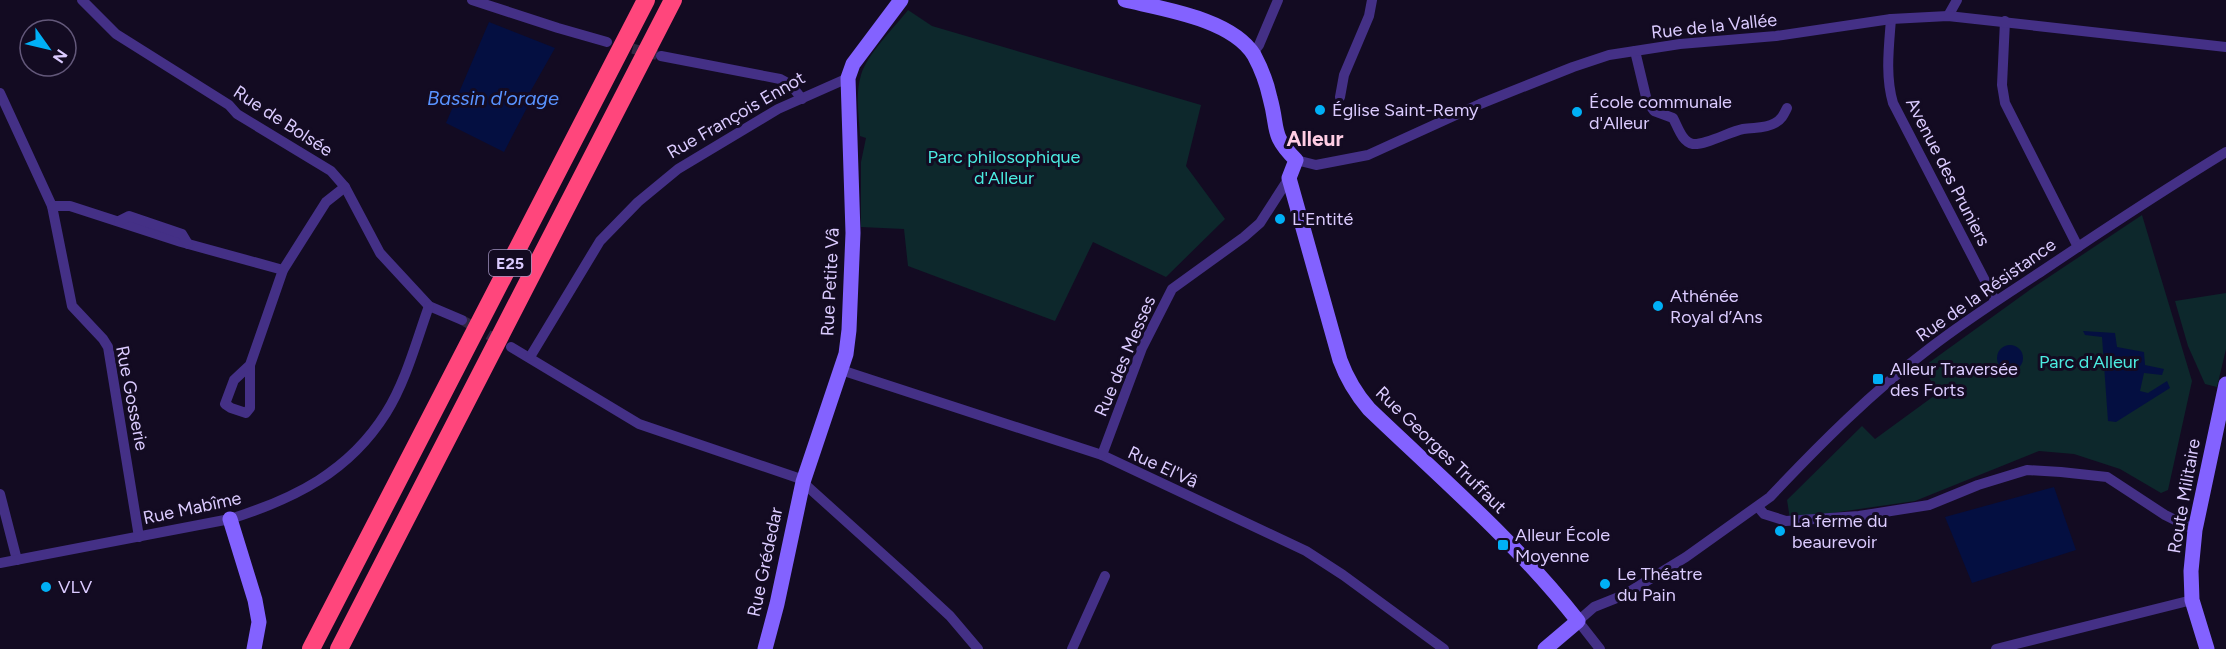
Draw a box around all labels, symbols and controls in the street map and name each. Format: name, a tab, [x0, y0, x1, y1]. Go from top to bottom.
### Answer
street label: Rue de la Vallée	[1650, 8, 1778, 44]
north arrow	[18, 18, 78, 78]
text: N	[49, 46, 71, 67]
street label: Rue François Ennot	[663, 66, 809, 163]
street label: Rue de Bolsée	[229, 81, 337, 161]
water label: Bassin d'orage	[427, 86, 559, 110]
place label: École communale d'Alleur	[1589, 91, 1732, 134]
street label: Avenue des Pruniers	[1901, 94, 1995, 250]
place label: Église Saint-Remy	[1332, 99, 1479, 121]
marker: Église Saint-Remy	[1313, 103, 1327, 117]
marker: École communale d'Alleur	[1570, 105, 1584, 119]
district label: Alleur	[1287, 126, 1343, 151]
park label: Parc philosophique d'Alleur	[928, 146, 1081, 189]
place label: L'Entité	[1292, 208, 1353, 230]
marker: L'Entité	[1273, 212, 1287, 226]
street label: Rue Petite Vâ	[816, 227, 844, 337]
street label: Rue de la Résistance	[1912, 233, 2060, 347]
road number: E25	[489, 250, 531, 276]
place label: Athénée Royal d’Ans	[1670, 285, 1763, 328]
street label: Rue des Messes	[1090, 292, 1160, 420]
marker: Athénée Royal d’Ans	[1651, 299, 1665, 313]
street label: Rue Gosserie	[111, 344, 153, 452]
park label: Parc d'Alleur	[2039, 351, 2139, 373]
place label: Alleur Traversée des Forts	[1890, 358, 2018, 401]
marker: Alleur Traversée des Forts	[1871, 372, 1885, 386]
street label: Rue Georges Truffaut	[1371, 382, 1511, 518]
street label: Route Militaire	[2163, 437, 2205, 555]
street label: Rue El'Vâ	[1124, 441, 1202, 493]
street label: Rue Mabîme	[141, 487, 243, 529]
street label: Rue Grédedar	[743, 505, 787, 619]
place label: La ferme du beaurevoir	[1792, 510, 1888, 553]
place label: Alleur École Moyenne	[1515, 524, 1610, 567]
marker: La ferme du beaurevoir	[1773, 524, 1787, 538]
marker: Alleur École Moyenne	[1496, 538, 1510, 552]
place label: Le Théatre du Pain	[1617, 563, 1703, 606]
place label: VLV	[58, 576, 93, 598]
marker: Le Théatre du Pain	[1598, 577, 1612, 591]
marker: VLV	[39, 580, 53, 594]

